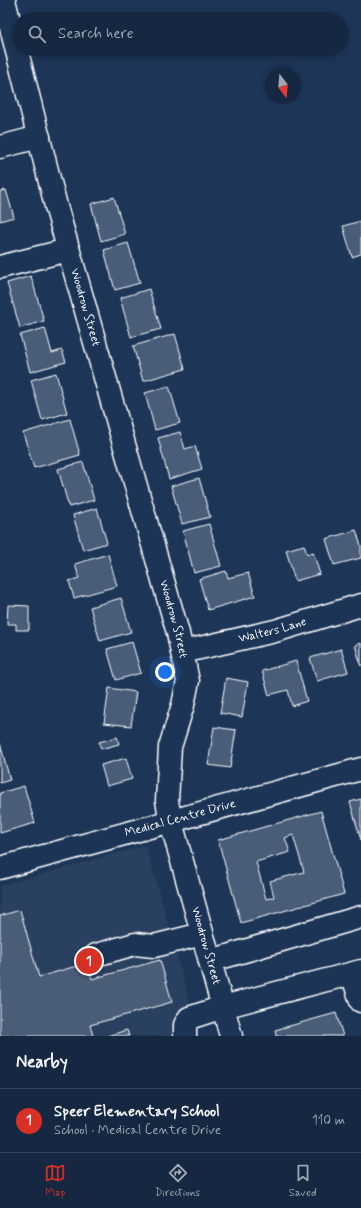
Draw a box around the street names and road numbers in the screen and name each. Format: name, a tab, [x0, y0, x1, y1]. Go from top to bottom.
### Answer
street label: Woodrow Street	[66, 267, 104, 349]
street label: Woodrow Street	[155, 578, 191, 660]
street label: Walters Lane	[237, 614, 308, 647]
street label: Medical Centre Drive	[123, 796, 238, 841]
street label: Woodrow Street	[187, 905, 224, 987]

